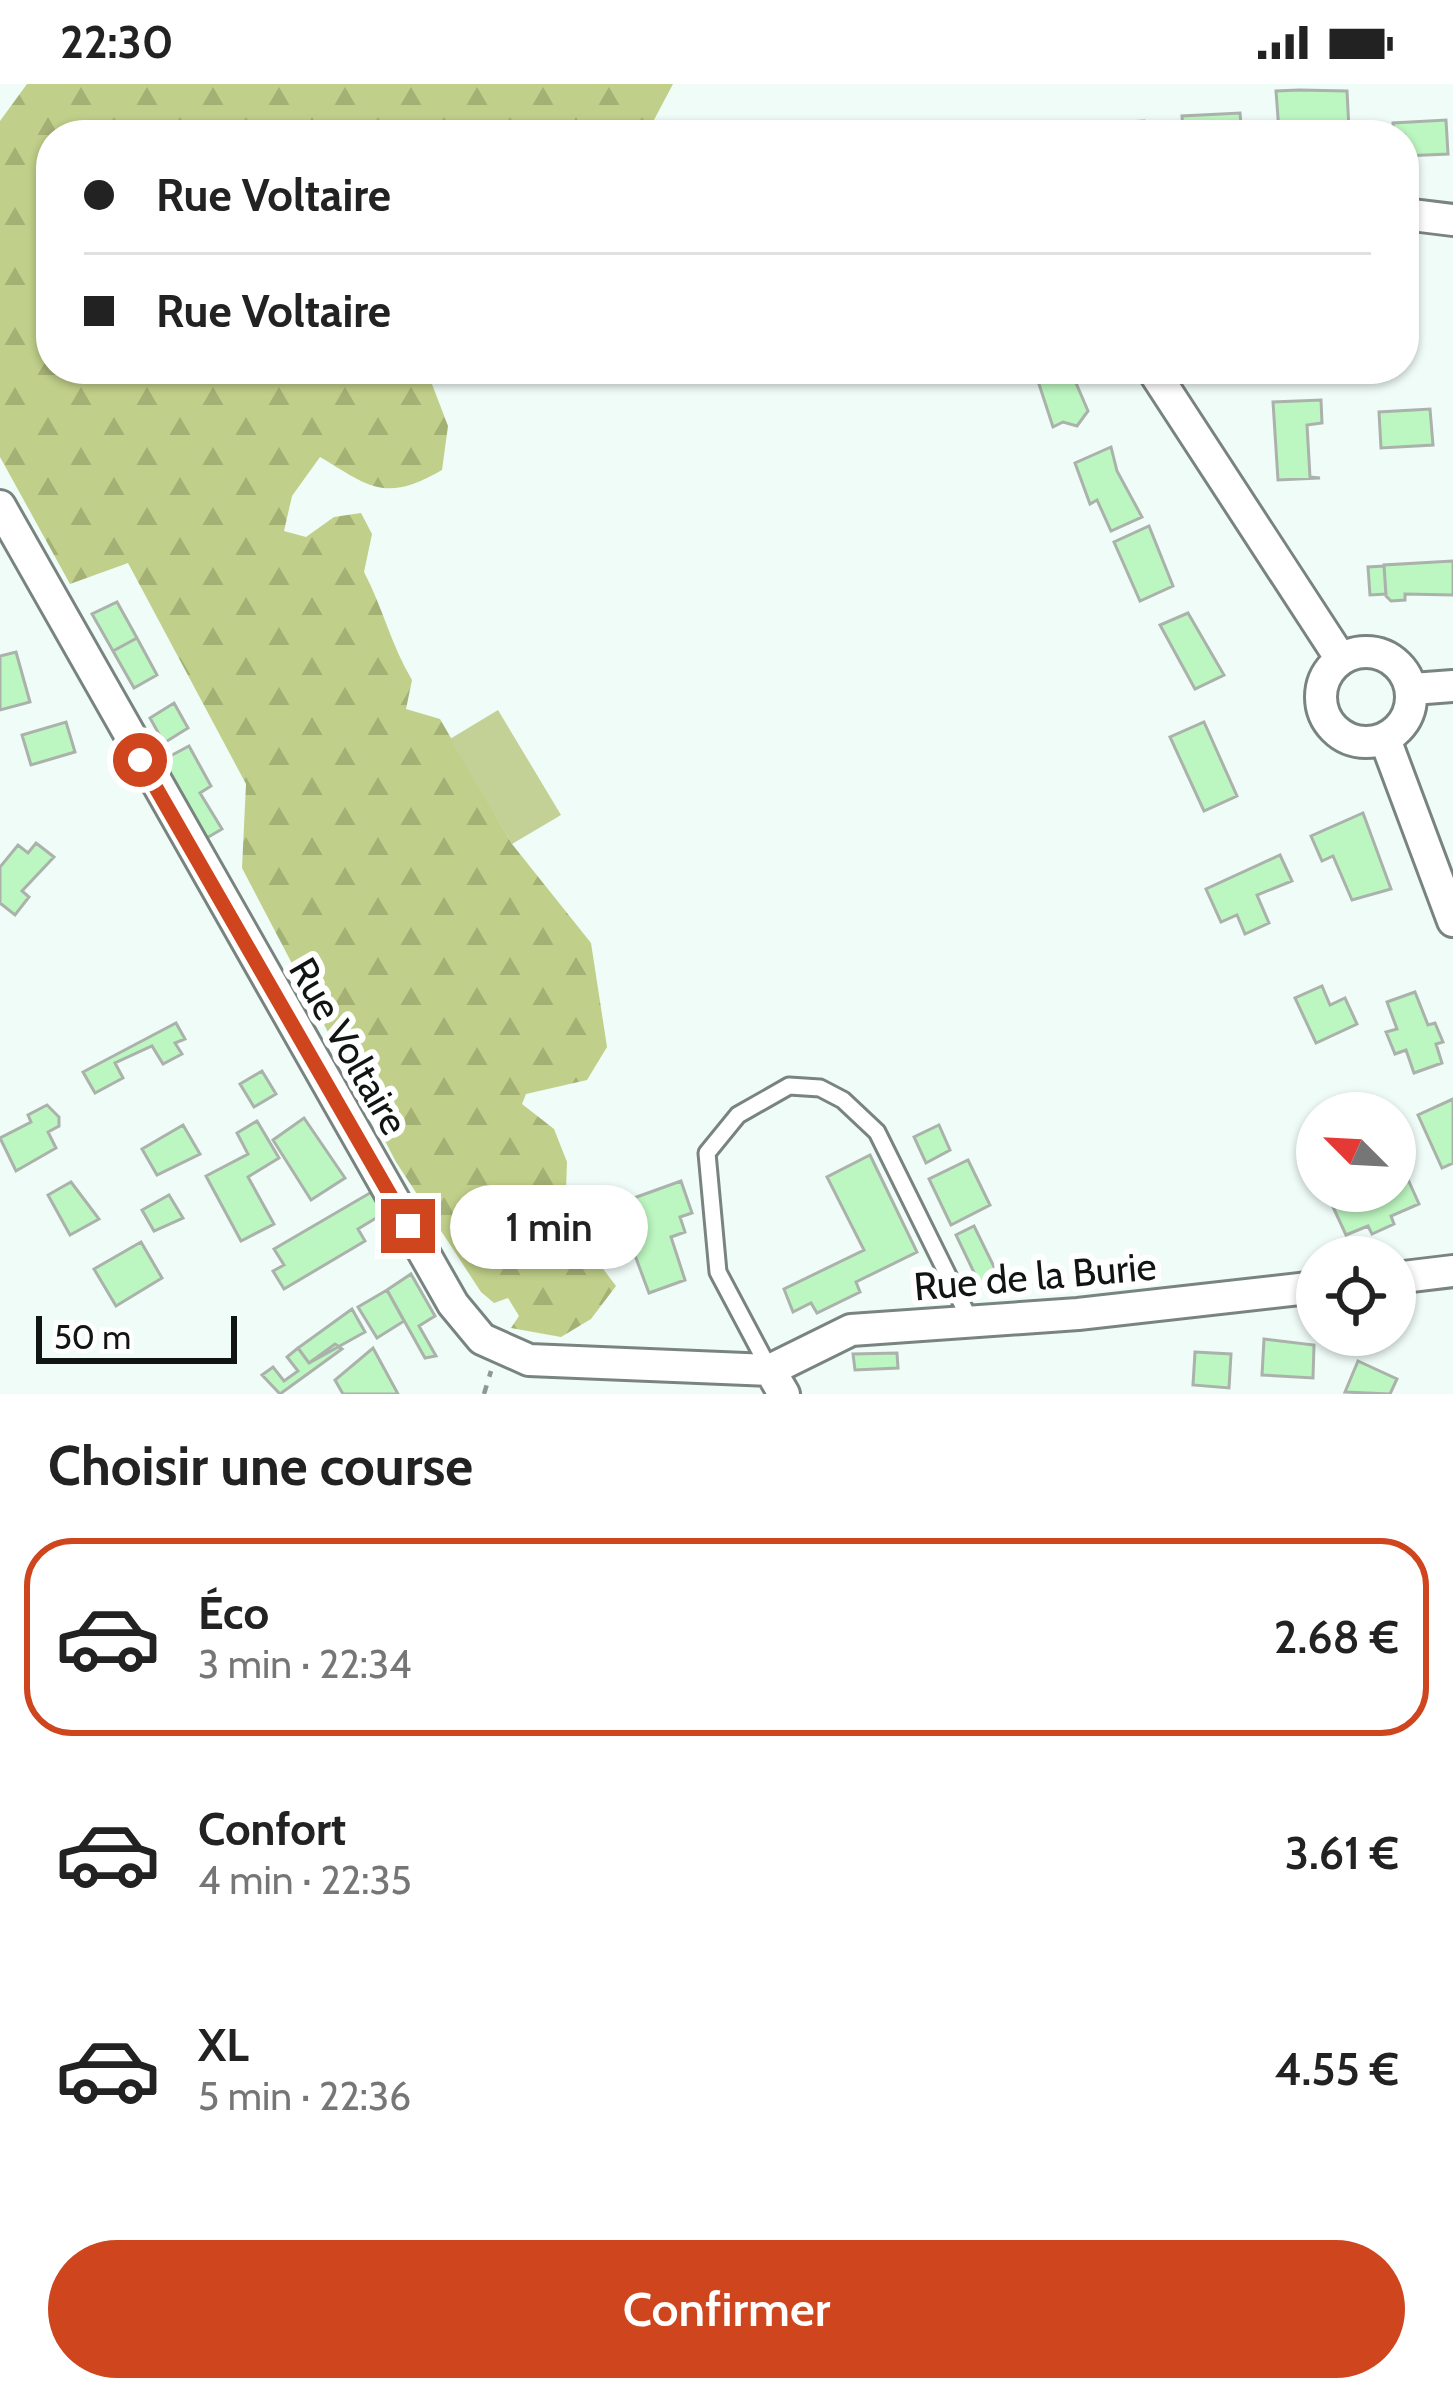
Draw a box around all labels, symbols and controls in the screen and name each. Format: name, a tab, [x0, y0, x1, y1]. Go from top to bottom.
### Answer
text: 22:30	[60, 15, 174, 69]
text: Rue Voltaire	[156, 168, 391, 222]
text: Rue Voltaire	[156, 284, 391, 338]
route start	[113, 733, 167, 787]
street label: Rue Voltaire	[279, 949, 419, 1143]
north arrow	[1296, 1092, 1416, 1212]
map controls	[1296, 1092, 1416, 1356]
callout: 1 min	[450, 1184, 648, 1268]
route end	[381, 1199, 435, 1253]
text: 1 min	[505, 1203, 593, 1251]
button: locate	[1296, 1236, 1416, 1356]
street label: Rue de la Burie	[912, 1241, 1158, 1311]
scale bar	[36, 1310, 237, 1363]
text: 50 m	[54, 1317, 131, 1357]
text: Choisir une course	[48, 1433, 473, 1499]
icon: car	[54, 1583, 162, 1691]
text: Éco	[198, 1586, 269, 1640]
text: 2.68 €	[1274, 1610, 1399, 1664]
text: 3 min · 22:34	[198, 1640, 412, 1688]
icon: car	[54, 1799, 162, 1907]
text: Confort	[198, 1802, 346, 1856]
text: 3.61 €	[1285, 1826, 1399, 1880]
text: 4 min · 22:35	[198, 1856, 412, 1904]
icon: car	[54, 2015, 162, 2123]
text: XL	[198, 2018, 249, 2072]
text: 4.55 €	[1275, 2042, 1399, 2096]
text: 5 min · 22:36	[198, 2072, 411, 2120]
button: Confirmer	[48, 2240, 1405, 2378]

